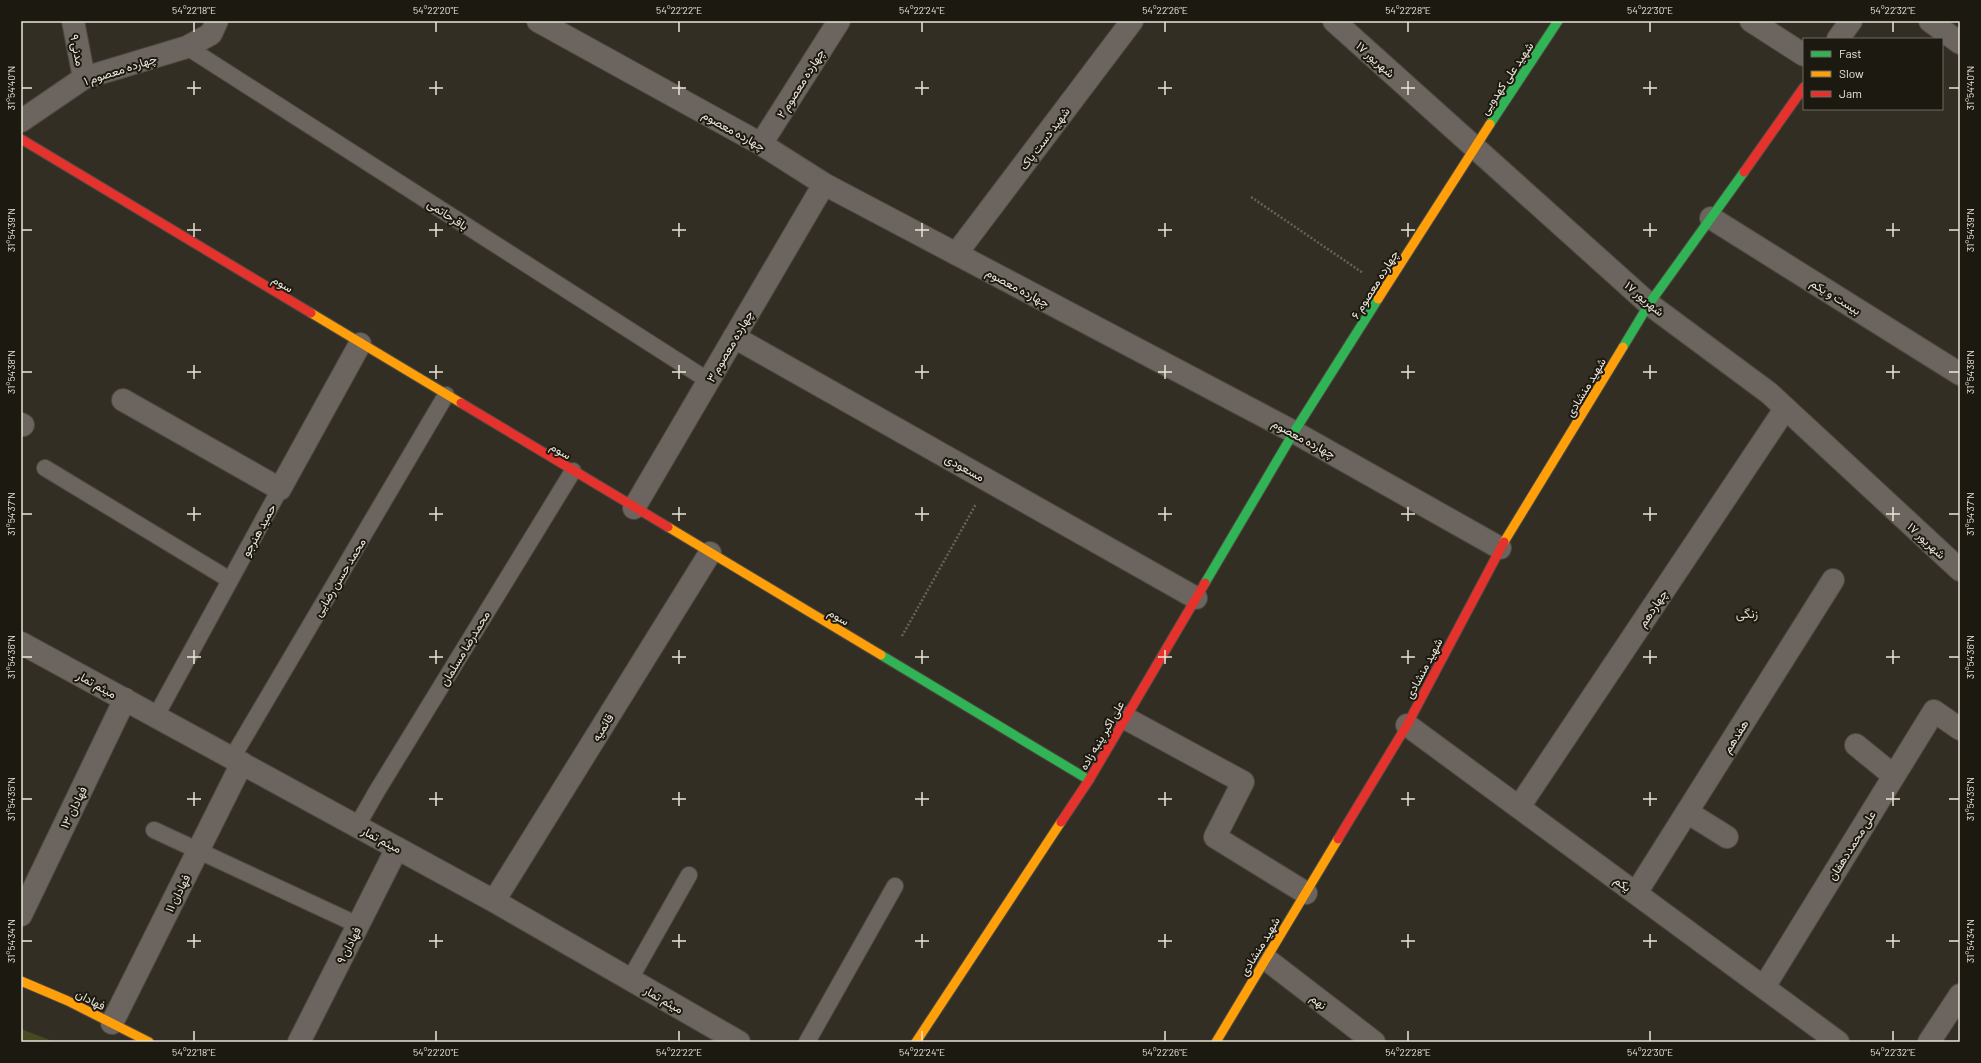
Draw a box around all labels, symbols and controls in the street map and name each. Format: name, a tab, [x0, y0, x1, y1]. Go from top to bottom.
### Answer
text: 54°22'18"E	[172, 4, 216, 16]
text: 54°22'20"E	[413, 4, 459, 16]
text: 54°22'22"E	[656, 4, 702, 16]
text: 54°22'24"E	[899, 4, 945, 16]
text: 54°22'26"E	[1142, 4, 1188, 16]
text: 54°22'28"E	[1385, 4, 1431, 16]
text: 54°22'30"E	[1627, 4, 1673, 16]
text: 54°22'32"E	[1870, 4, 1916, 16]
street label: مدنی ۹	[66, 33, 88, 68]
street label: ۱۷ شهریور	[1353, 38, 1398, 81]
legend	[1803, 38, 1943, 110]
street label: شهید علی کهدویی	[1476, 39, 1537, 118]
street label: چهارده معصوم ۲	[773, 46, 829, 121]
text: Fast	[1839, 46, 1862, 60]
street label: چهارده معصوم ۱	[82, 51, 159, 89]
text: 31°54'40"N	[5, 66, 17, 110]
text: Slow	[1839, 66, 1864, 80]
text: 31°54'40"N	[1964, 66, 1976, 110]
text: Jam	[1839, 86, 1862, 100]
street label: شهید دست پاک	[1016, 104, 1074, 173]
street label: چهارده معصوم	[699, 107, 768, 155]
street label: باقرحاتمی	[424, 196, 471, 234]
text: 31°54'39"N	[5, 208, 17, 252]
text: 31°54'39"N	[1964, 208, 1976, 252]
street label: چهارده معصوم ۶	[1347, 247, 1402, 322]
street label: چهارده معصوم	[983, 264, 1052, 311]
street label: سوم	[269, 271, 296, 296]
street label: بیست و یکم	[1807, 275, 1864, 319]
street label: ۱۷ شهریور	[1621, 278, 1667, 320]
street label: چهارده معصوم ۳	[703, 308, 757, 385]
text: 31°54'38"N	[5, 350, 17, 394]
text: 31°54'38"N	[1964, 350, 1976, 394]
street label: شهید منشادی	[1562, 355, 1610, 420]
street label: چهارده معصوم	[1269, 415, 1338, 462]
street label: سوم	[547, 438, 574, 463]
street label: مسعودی	[942, 450, 987, 485]
text: 31°54'37"N	[5, 492, 17, 536]
text: 31°54'37"N	[1964, 492, 1976, 536]
street label: حمید هنرجو	[238, 501, 280, 560]
street label: ۱۷ شهریور	[1904, 519, 1949, 563]
street label: محمد حسن رضایی	[310, 535, 370, 620]
street label: چهاردهم	[1634, 587, 1671, 630]
street label: سوم	[825, 604, 852, 629]
district label: زنگی	[1736, 605, 1758, 622]
street label: محمدرضا مسلمان	[436, 608, 494, 689]
text: 31°54'36"N	[5, 635, 17, 679]
street label: شهید منشادی	[1401, 635, 1447, 702]
text: 31°54'36"N	[1964, 635, 1976, 679]
street label: میثم تمار	[73, 667, 119, 702]
street label: علی اکبر پنبه زاده	[1076, 698, 1128, 773]
street label: قائمیه	[588, 711, 617, 744]
street label: هفدهم	[1719, 717, 1752, 756]
text: 31°54'35"N	[5, 777, 17, 821]
text: 31°54'35"N	[1964, 777, 1976, 821]
street label: فهادان ۱۳	[57, 784, 91, 831]
street label: علی محمددهقان	[1824, 808, 1880, 883]
street label: میثم تمار	[358, 822, 404, 857]
street label: فهادان ۱۱	[162, 872, 194, 915]
street label: یکم	[1611, 872, 1634, 896]
street label: شهید منشادی	[1236, 914, 1284, 979]
text: 31°54'34"N	[5, 919, 17, 963]
text: 31°54'34"N	[1964, 919, 1976, 963]
street label: فهادان ۹	[333, 924, 365, 967]
street label: میثم تمار	[640, 982, 686, 1018]
street label: فهادان	[73, 986, 108, 1014]
street label: نهم	[1307, 990, 1330, 1013]
text: 54°22'18"E	[172, 1046, 216, 1058]
text: 54°22'20"E	[413, 1046, 459, 1058]
text: 54°22'22"E	[656, 1046, 702, 1058]
text: 54°22'24"E	[899, 1046, 945, 1058]
text: 54°22'26"E	[1142, 1046, 1188, 1058]
text: 54°22'28"E	[1385, 1046, 1431, 1058]
text: 54°22'30"E	[1627, 1046, 1673, 1058]
text: 54°22'32"E	[1870, 1046, 1916, 1058]

